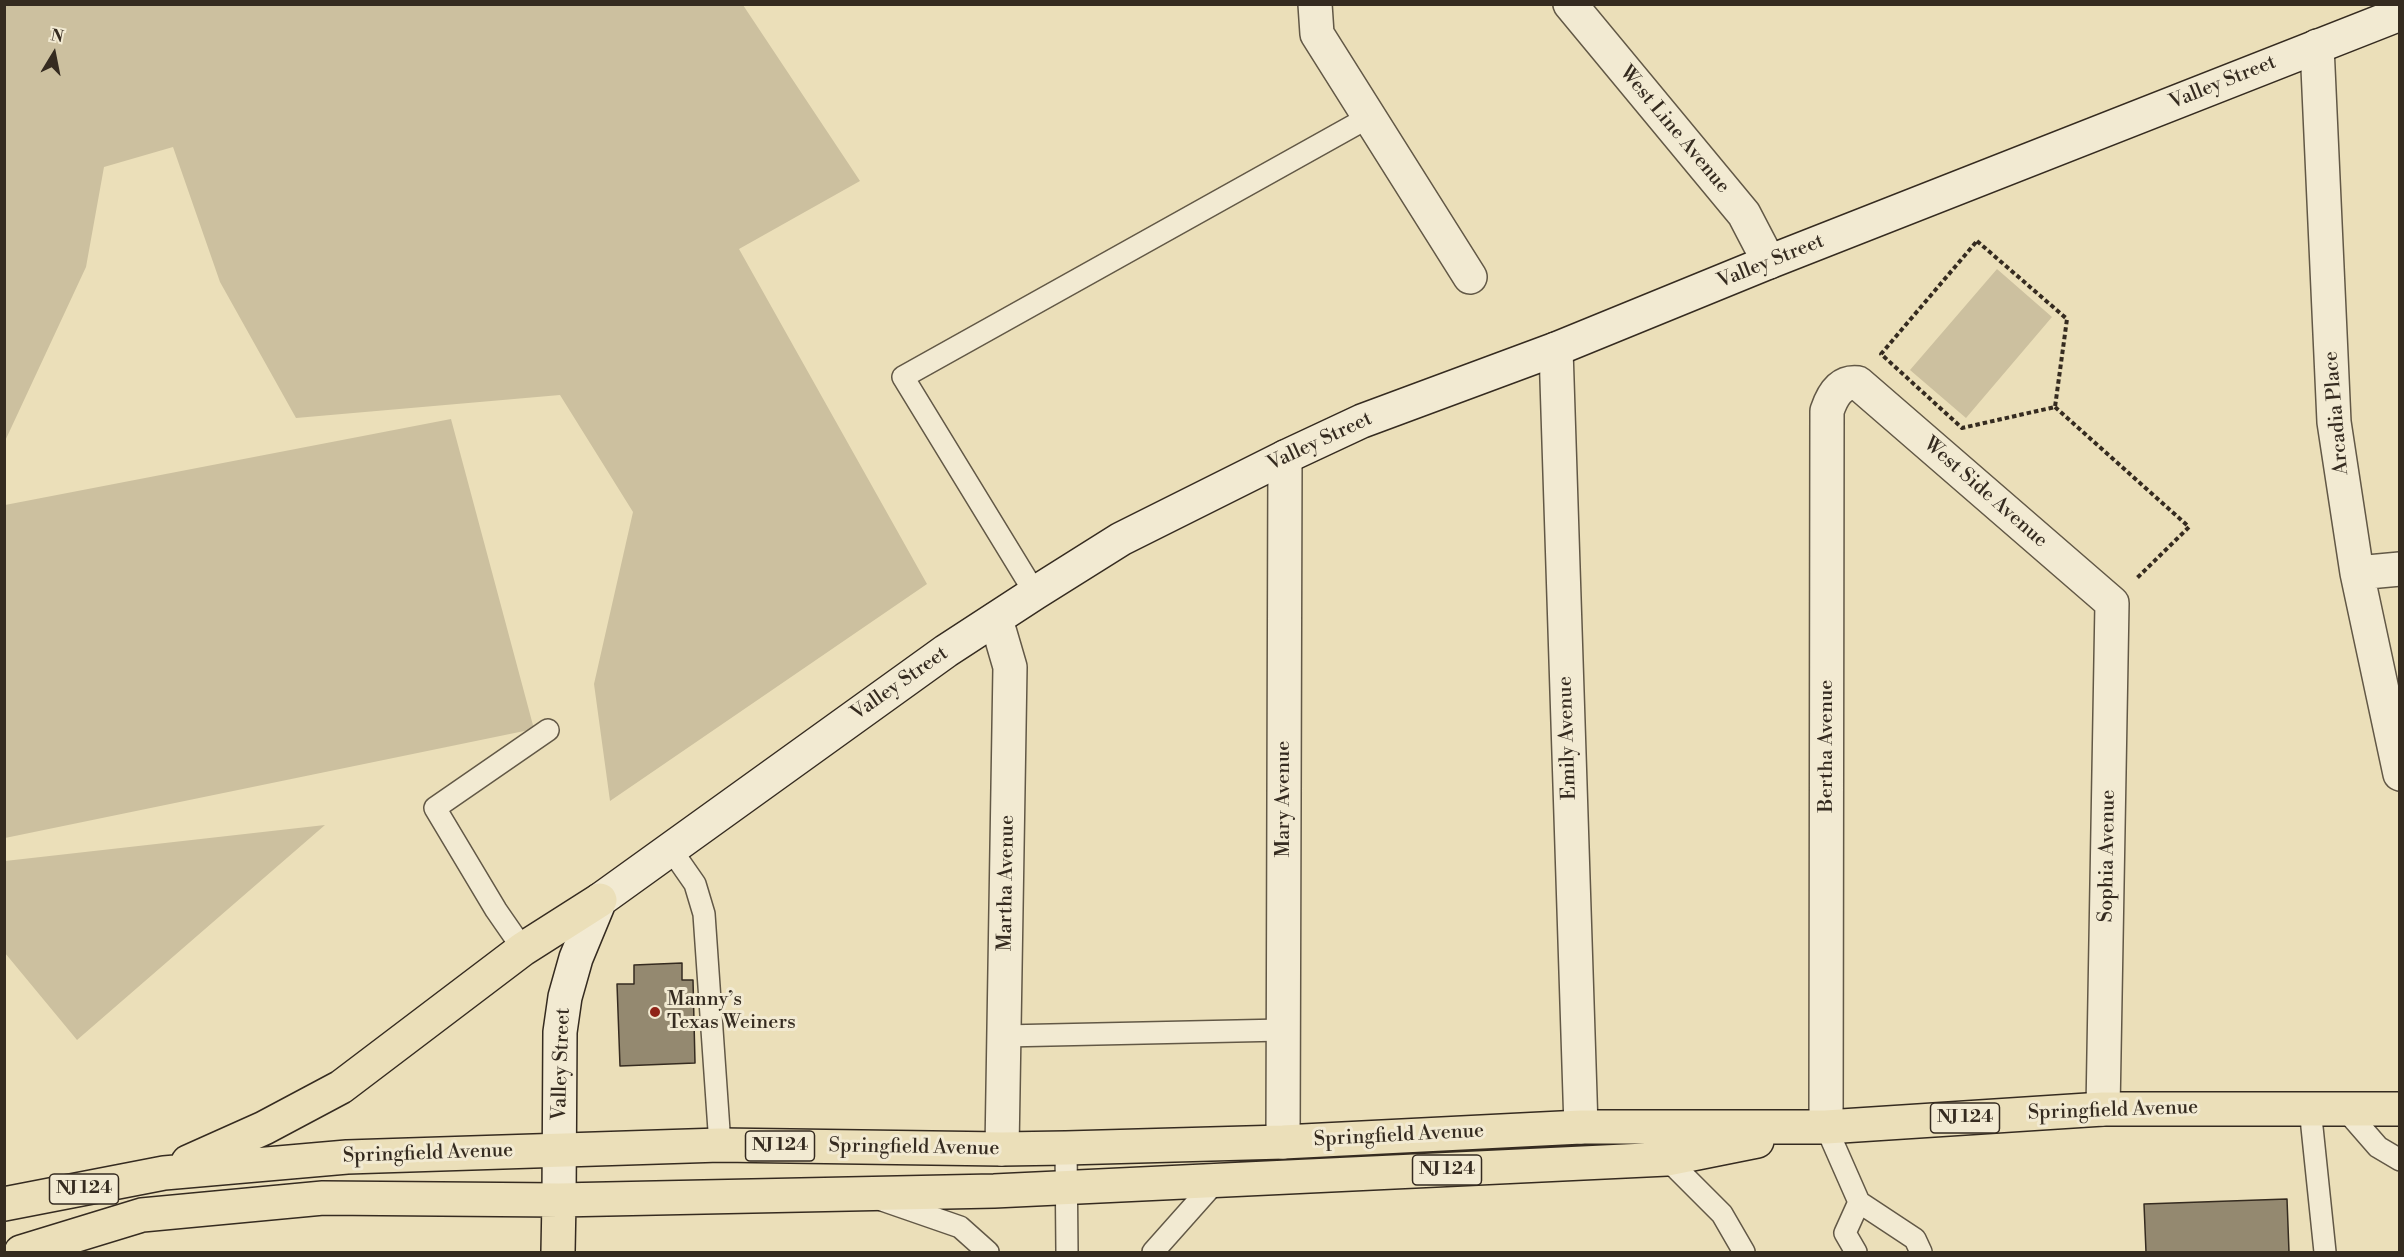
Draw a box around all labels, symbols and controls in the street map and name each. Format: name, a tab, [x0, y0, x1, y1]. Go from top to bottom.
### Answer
north arrow	[24, 24, 84, 84]
text: N	[49, 25, 65, 47]
street label: Valley Street	[2166, 51, 2280, 115]
street label: West Line Avenue	[1614, 61, 1734, 199]
street label: Valley Street	[1714, 230, 1828, 294]
street label: Arcadia Place	[2320, 350, 2354, 476]
street label: Valley Street	[1264, 407, 1376, 477]
street label: West Side Avenue	[1918, 433, 2052, 553]
street label: Valley Street	[847, 642, 953, 726]
street label: Emily Avenue	[1554, 676, 1582, 800]
street label: Bertha Avenue	[1815, 680, 1839, 812]
street label: Mary Avenue	[1272, 741, 1296, 857]
street label: Sophia Avenue	[2095, 789, 2121, 923]
street label: Martha Avenue	[994, 815, 1020, 951]
place label: Manny’s Texas Weiners	[667, 988, 796, 1035]
marker: Manny’s Texas Weiners	[648, 1005, 662, 1019]
street label: Valley Street	[548, 1007, 576, 1121]
street label: Springfield Avenue	[2027, 1096, 2199, 1126]
road number: NJ 124	[1930, 1103, 2000, 1133]
street label: Springfield Avenue	[1313, 1120, 1485, 1152]
road number: NJ 124	[746, 1131, 814, 1161]
street label: Springfield Avenue	[828, 1135, 1000, 1161]
street label: Springfield Avenue	[342, 1139, 514, 1169]
road number: NJ 124	[1412, 1155, 1482, 1185]
road number: NJ 124	[50, 1174, 118, 1204]

